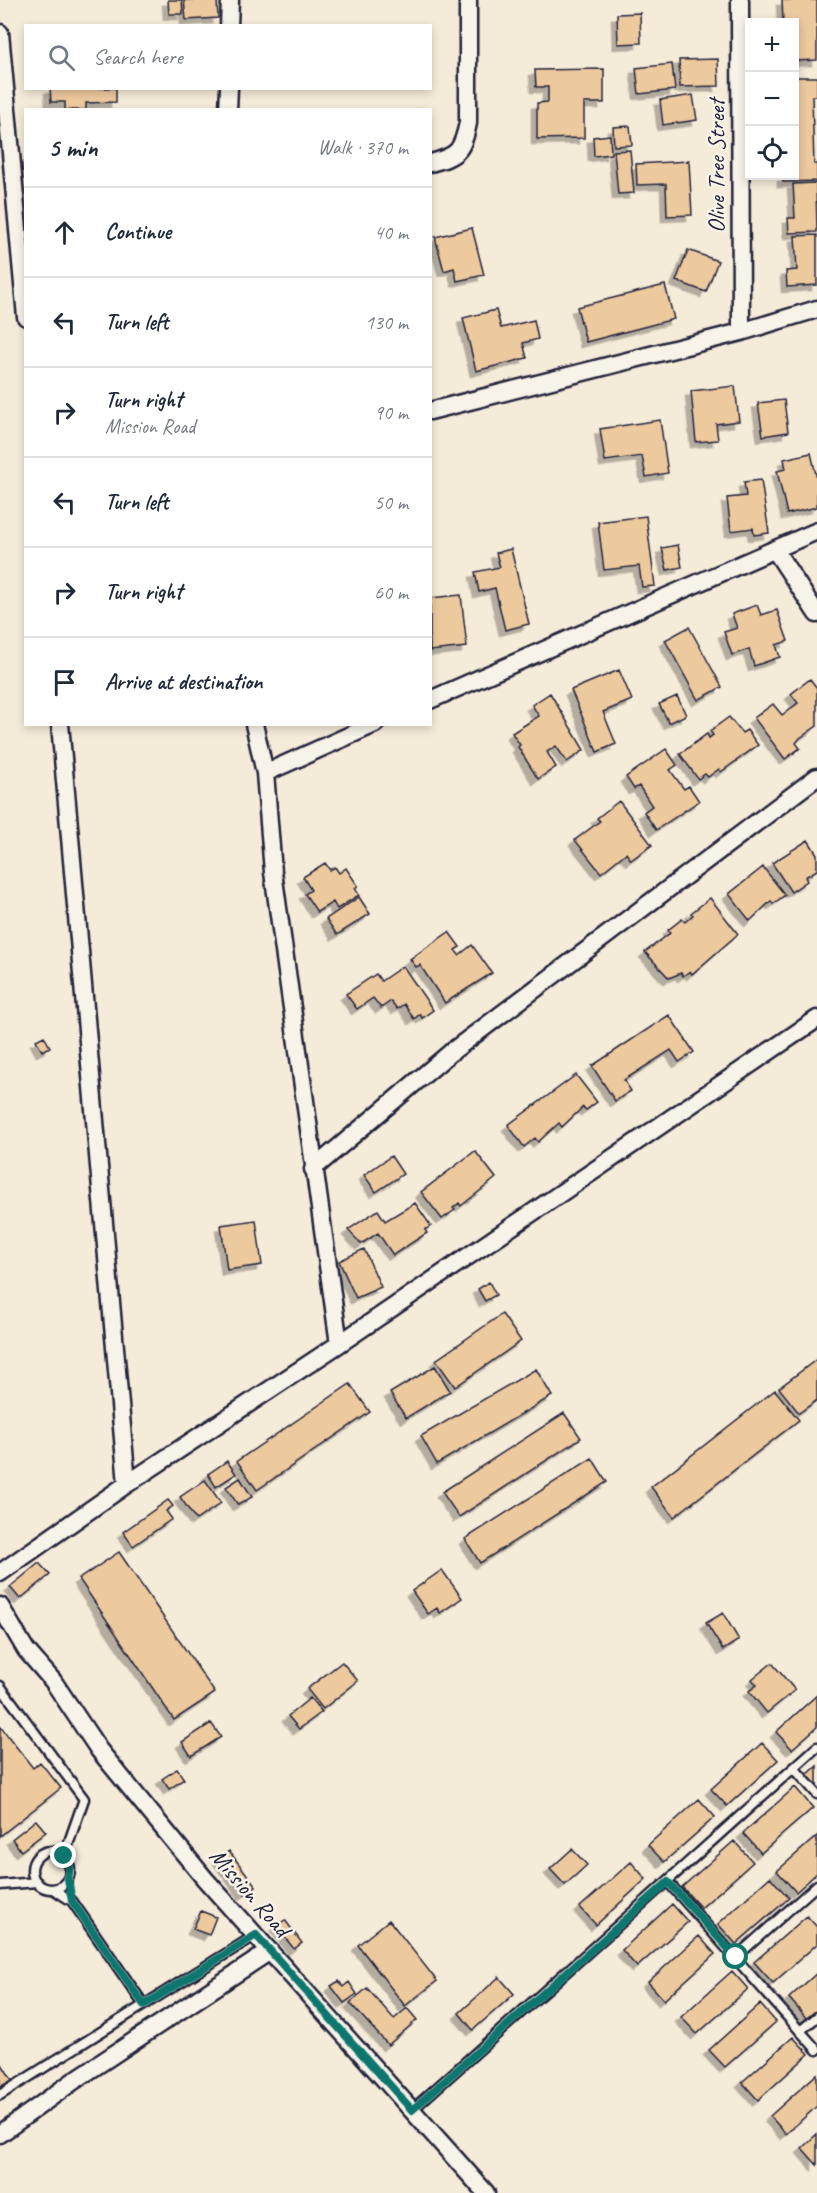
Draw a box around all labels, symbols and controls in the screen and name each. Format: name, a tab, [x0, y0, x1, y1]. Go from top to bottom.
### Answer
map controls	[745, 18, 799, 180]
button: +	[745, 18, 799, 72]
search box	[24, 24, 432, 90]
icon: search	[45, 41, 78, 74]
text: Search here	[93, 43, 183, 71]
button: −	[745, 72, 799, 126]
street label: Olive Tree Street	[701, 96, 731, 233]
button: locate	[745, 126, 799, 180]
text: 5 min	[48, 131, 97, 164]
text: Walk · 370 m	[318, 135, 408, 160]
icon: ahead	[48, 216, 81, 249]
text: Continue	[105, 218, 171, 246]
text: 40 m	[374, 220, 408, 245]
icon: left	[48, 306, 81, 339]
text: Turn left	[105, 308, 169, 336]
text: 130 m	[365, 310, 408, 335]
text: Turn right	[105, 386, 182, 414]
icon: right	[48, 396, 81, 429]
text: 90 m	[374, 400, 408, 425]
text: Mission Road	[105, 414, 195, 439]
icon: left	[48, 486, 81, 519]
text: Turn left	[105, 488, 169, 516]
text: 50 m	[374, 490, 408, 515]
icon: right	[48, 576, 81, 609]
text: Turn right	[105, 578, 182, 606]
text: 60 m	[374, 580, 408, 605]
icon: arrive	[48, 666, 81, 699]
text: Arrive at destination	[105, 668, 262, 696]
street label: Mission Road	[203, 1841, 299, 1945]
route end	[50, 1842, 76, 1868]
route start	[722, 1943, 748, 1969]

